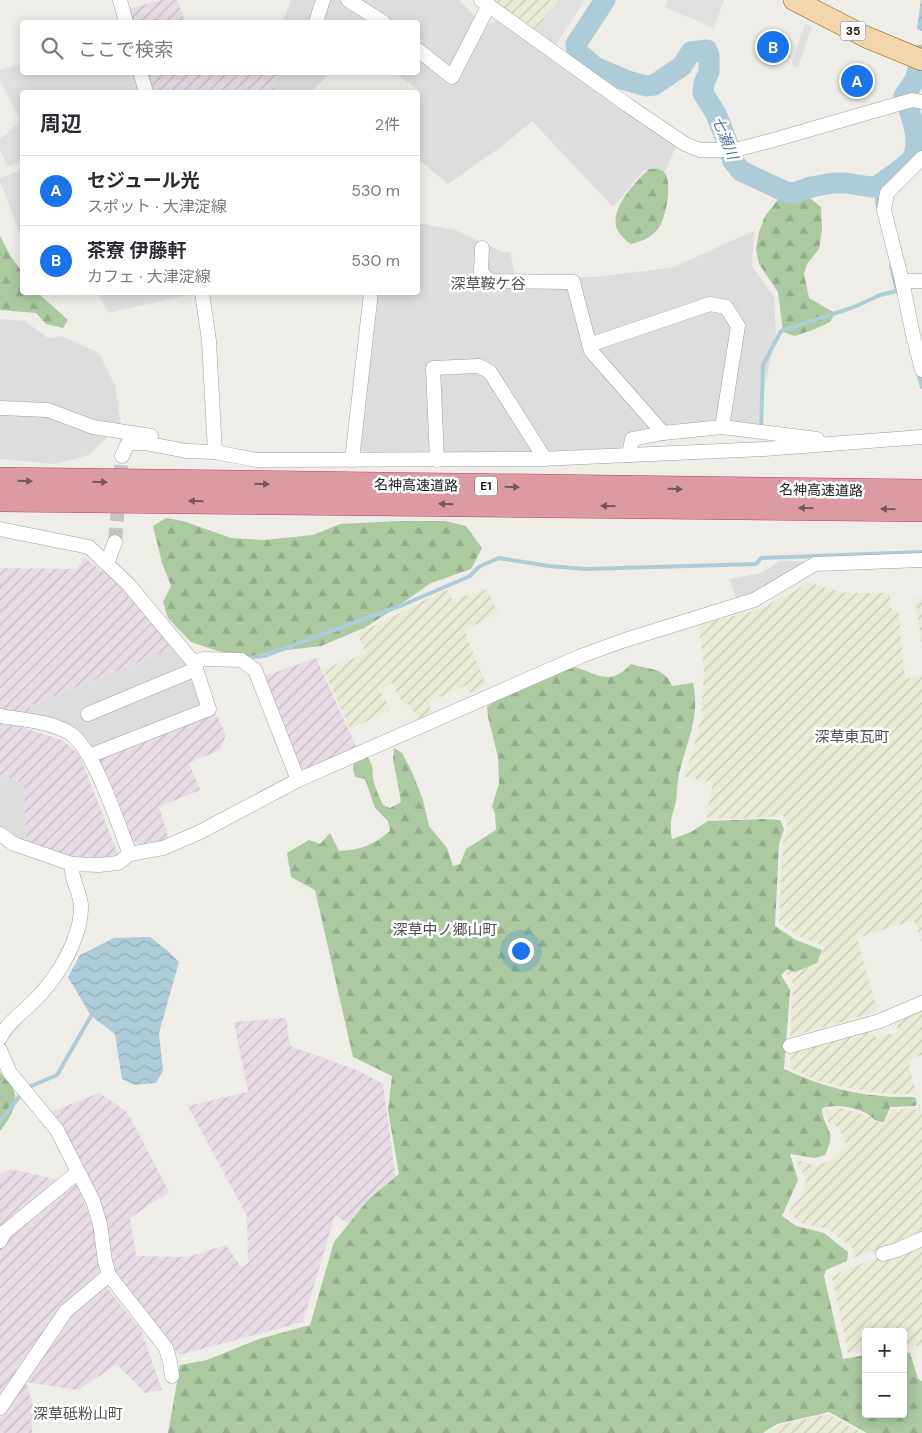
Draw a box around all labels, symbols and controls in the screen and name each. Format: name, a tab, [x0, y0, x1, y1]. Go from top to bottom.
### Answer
search box	[20, 20, 420, 75]
road number: 35	[840, 22, 866, 40]
pin: B	[757, 28, 789, 66]
icon: search	[38, 34, 66, 62]
text: ここで検索	[78, 37, 173, 62]
pin: A	[841, 62, 873, 100]
text: 周辺	[40, 110, 82, 138]
water label: 七瀬川	[707, 113, 743, 164]
text: 2件	[375, 114, 400, 135]
text: セジュール光	[87, 168, 200, 193]
text: A	[50, 180, 62, 201]
text: 530 m	[351, 180, 400, 201]
text: スポット · 大津淀線	[87, 196, 227, 217]
text: 茶寮 伊藤軒	[87, 238, 186, 263]
text: B	[51, 250, 61, 271]
text: 530 m	[351, 250, 400, 271]
text: カフェ · 大津淀線	[87, 266, 211, 287]
district label: 深草鞍ケ谷	[450, 274, 526, 294]
street label: 名神高速道路	[374, 475, 458, 495]
road number: E1	[475, 476, 497, 496]
one-way arrow	[18, 477, 34, 485]
one-way arrow	[92, 478, 108, 486]
one-way arrow	[254, 480, 270, 488]
street label: 名神高速道路	[779, 480, 863, 500]
one-way arrow	[504, 483, 520, 491]
one-way arrow	[667, 485, 683, 493]
one-way arrow	[188, 497, 204, 505]
one-way arrow	[438, 500, 454, 508]
one-way arrow	[600, 502, 616, 510]
one-way arrow	[798, 504, 814, 512]
one-way arrow	[880, 505, 896, 513]
district label: 深草東瓦町	[814, 727, 890, 747]
district label: 深草中ノ郷山町	[392, 920, 498, 940]
your location	[508, 938, 534, 964]
map controls	[862, 1328, 907, 1418]
button: +	[862, 1328, 907, 1373]
button: −	[862, 1373, 907, 1418]
district label: 深草砥粉山町	[33, 1404, 123, 1424]

